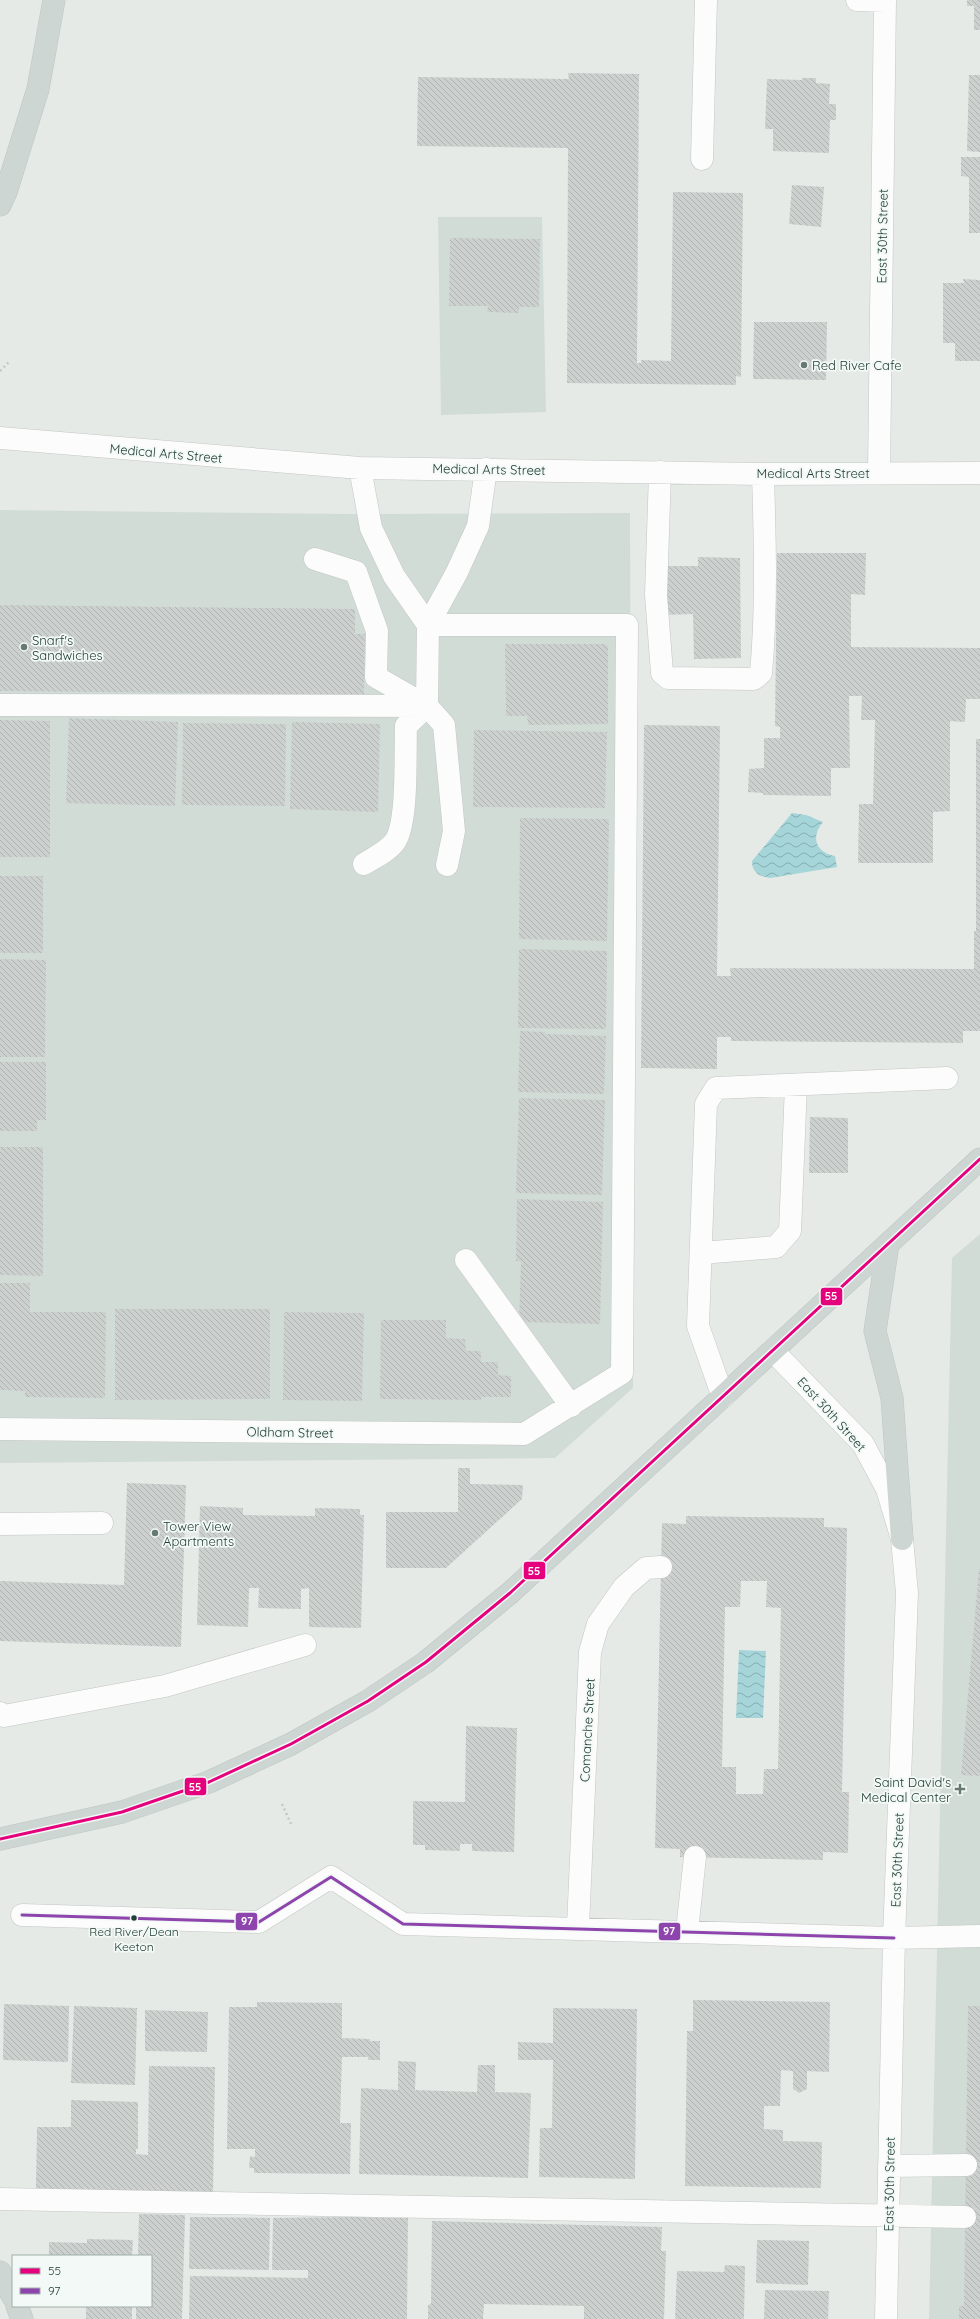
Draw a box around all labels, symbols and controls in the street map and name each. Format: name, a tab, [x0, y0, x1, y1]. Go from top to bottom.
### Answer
street label: East 30th Street	[873, 189, 891, 283]
place label: Red River Cafe	[812, 357, 902, 373]
marker: Red River Cafe	[799, 360, 809, 370]
street label: Medical Arts Street	[109, 440, 223, 466]
street label: Medical Arts Street	[432, 460, 546, 478]
street label: Medical Arts Street	[756, 465, 870, 481]
place label: Snarf's Sandwiches	[32, 632, 103, 663]
marker: Snarf's Sandwiches	[19, 642, 29, 652]
line badge: 55	[820, 1287, 843, 1306]
text: 55	[825, 1289, 837, 1303]
street label: East 30th Street	[794, 1373, 870, 1455]
street label: Oldham Street	[246, 1423, 334, 1441]
place label: Tower View Apartments	[163, 1518, 234, 1549]
marker: Tower View Apartments	[150, 1528, 160, 1538]
line badge: 55	[523, 1561, 546, 1580]
text: 55	[528, 1564, 540, 1578]
street label: Comanche Street	[576, 1678, 598, 1782]
place label: Saint David's Medical Center	[861, 1774, 951, 1805]
line badge: 55	[184, 1777, 207, 1796]
text: 55	[189, 1780, 201, 1794]
marker: Saint David's Medical Center	[954, 1783, 966, 1795]
street label: East 30th Street	[887, 1812, 907, 1908]
line badge: 97	[235, 1912, 258, 1931]
marker: Red River/Dean Keeton	[129, 1913, 139, 1923]
text: 97	[241, 1914, 253, 1928]
line badge: 97	[658, 1922, 681, 1941]
place label: Red River/Dean Keeton	[89, 1924, 179, 1954]
text: 97	[663, 1924, 675, 1938]
street label: East 30th Street	[880, 2137, 898, 2231]
legend	[12, 2255, 152, 2307]
text: 55	[48, 2263, 61, 2278]
text: 97	[48, 2283, 61, 2298]

